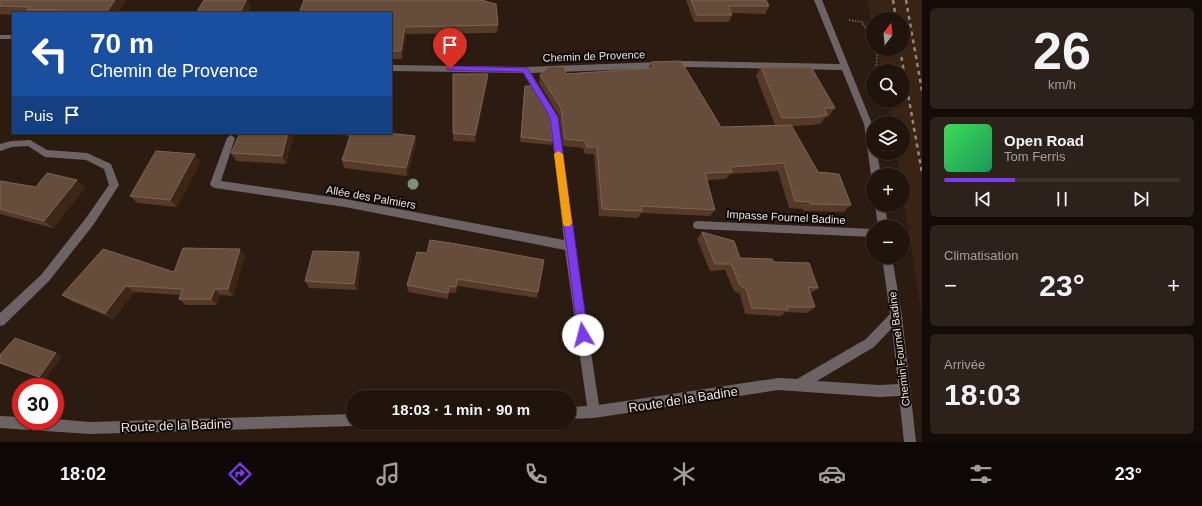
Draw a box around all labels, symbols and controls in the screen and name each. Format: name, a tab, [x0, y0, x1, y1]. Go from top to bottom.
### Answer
north arrow	[866, 12, 910, 56]
map controls	[866, 12, 910, 264]
text: 26	[1033, 22, 1091, 80]
icon: left	[24, 28, 76, 80]
text: 70 m	[90, 28, 154, 59]
pin	[433, 28, 467, 69]
icon: arrive	[439, 34, 461, 56]
street label: Chemin de Provence	[542, 48, 646, 64]
text: Chemin de Provence	[90, 61, 258, 81]
button: search	[866, 64, 910, 108]
text: km/h	[1048, 77, 1076, 92]
icon: arrive	[61, 104, 83, 126]
text: Puis	[24, 107, 53, 124]
button: layers	[866, 116, 910, 160]
text: Open Road	[1004, 132, 1084, 149]
text: Tom Ferris	[1004, 149, 1065, 164]
button: +	[866, 168, 910, 212]
street label: Allée des Palmiers	[325, 183, 417, 211]
icon: previous	[972, 188, 994, 210]
icon: pause	[1051, 188, 1073, 210]
icon: next	[1130, 188, 1152, 210]
street label: Impasse Fournel Badine	[726, 208, 846, 226]
button: −	[866, 220, 910, 264]
text: Climatisation	[944, 248, 1018, 263]
text: 23°	[1039, 269, 1085, 302]
text: −	[944, 273, 957, 298]
text: +	[1167, 273, 1180, 298]
street label: Chemin Fournel Badine	[886, 291, 912, 407]
position arrow	[562, 314, 604, 356]
text: Arrivée	[944, 357, 985, 372]
speed limit sign: 30	[12, 378, 64, 430]
text: 18:03	[944, 378, 1021, 411]
street label: Route de la Badine	[627, 383, 739, 416]
text: 18:03 · 1 min · 90 m	[392, 401, 530, 418]
street label: Route de la Badine	[120, 416, 232, 435]
icon: directions	[226, 460, 254, 488]
icon: music	[374, 460, 402, 488]
icon: phone	[522, 460, 550, 488]
icon: climate	[670, 460, 698, 488]
icon: car	[818, 460, 846, 488]
icon: filters	[967, 460, 995, 488]
text: 18:02	[60, 464, 106, 484]
text: 23°	[1115, 464, 1142, 484]

